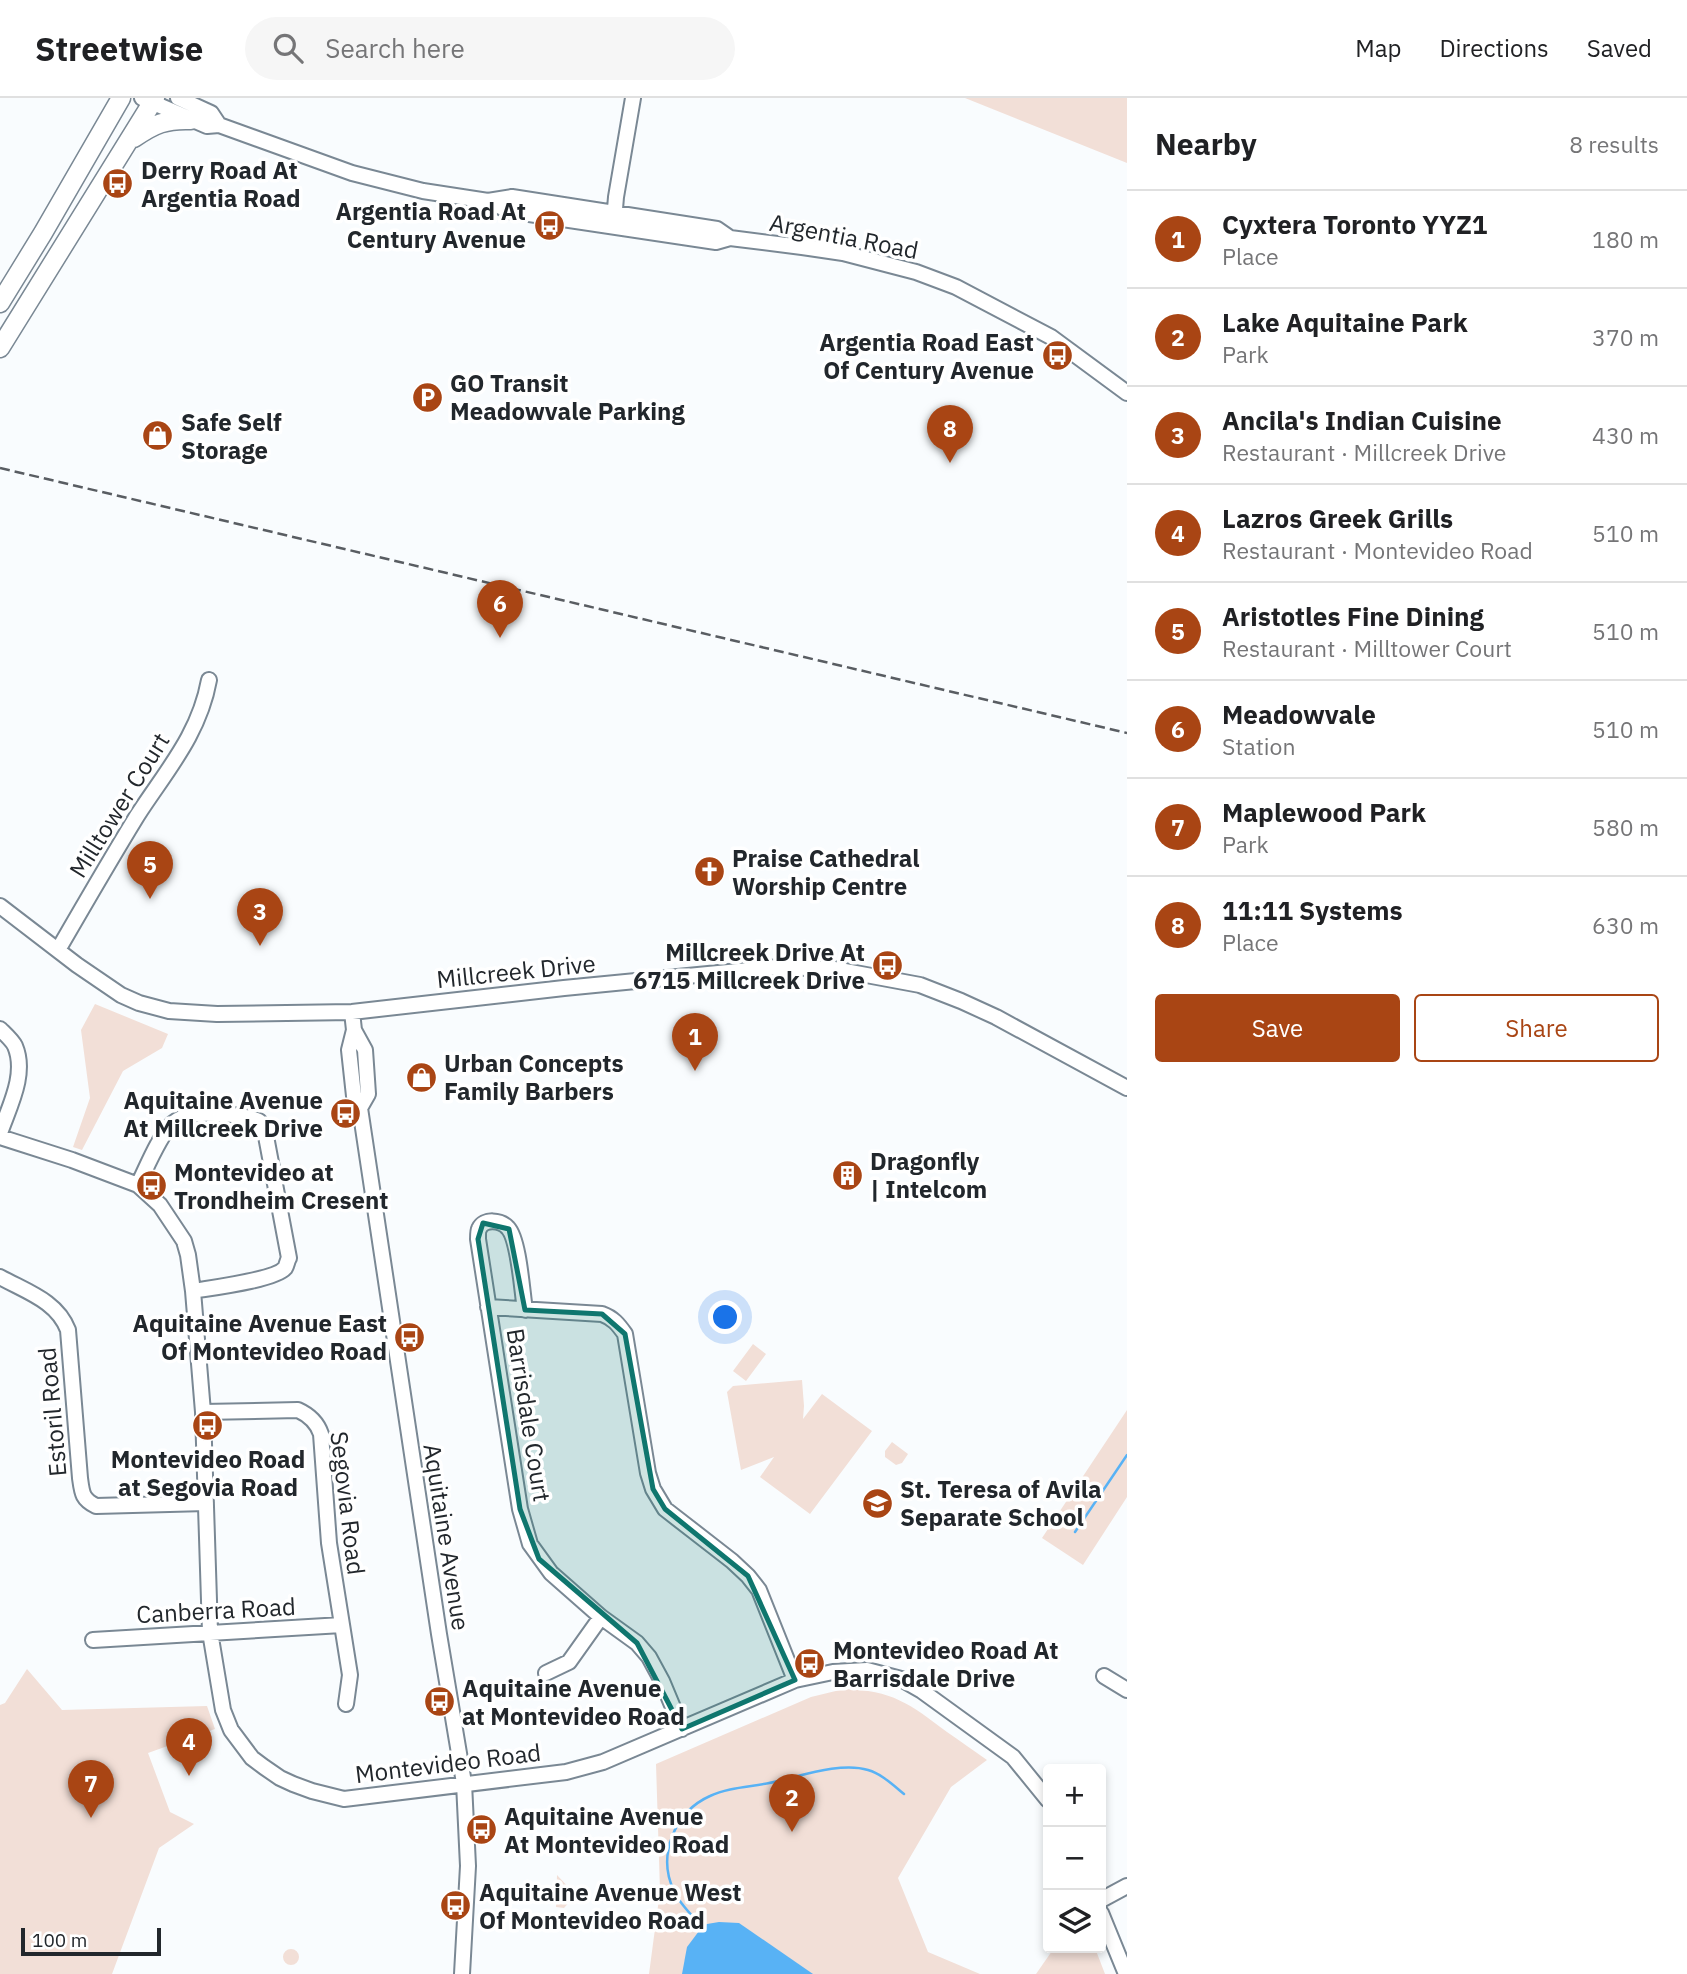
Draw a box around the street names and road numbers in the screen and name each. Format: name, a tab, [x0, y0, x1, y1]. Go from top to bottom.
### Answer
street label: Argentia Road	[767, 206, 921, 266]
street label: Milltower Court	[62, 726, 176, 884]
street label: Millcreek Drive	[435, 947, 597, 995]
street label: Barrisdale Court	[499, 1326, 559, 1504]
street label: Estoril Road	[30, 1346, 74, 1478]
street label: Segovia Road	[323, 1429, 373, 1577]
street label: Aquitaine Avenue	[416, 1441, 478, 1633]
street label: Canberra Road	[135, 1590, 297, 1630]
street label: Montevideo Road	[353, 1736, 543, 1790]

